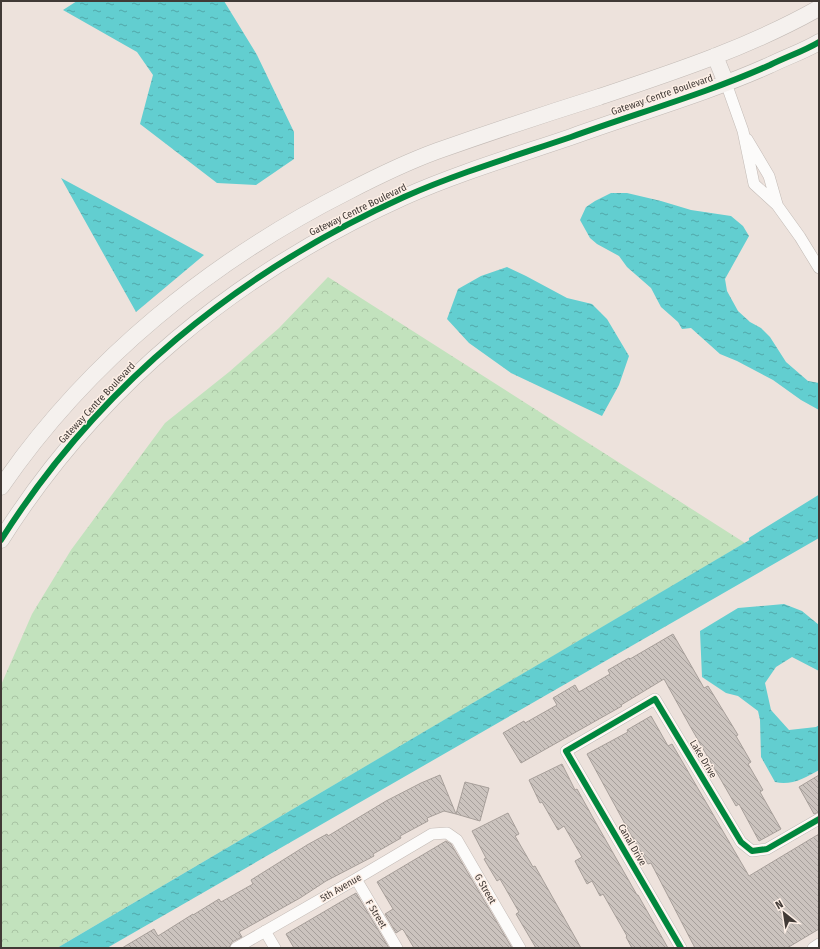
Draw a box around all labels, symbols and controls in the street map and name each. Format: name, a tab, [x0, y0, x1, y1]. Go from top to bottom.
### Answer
street label: Gateway Centre Boulevard	[610, 72, 714, 118]
street label: Gateway Centre Boulevard	[307, 181, 409, 239]
street label: Gateway Centre Boulevard	[56, 360, 138, 446]
street label: Lake Drive	[687, 738, 719, 780]
street label: Canal Drive	[615, 822, 649, 868]
street label: 5th Avenue	[318, 871, 364, 905]
street label: G Street	[472, 872, 499, 907]
north arrow	[764, 893, 804, 933]
street label: F Street	[363, 897, 390, 931]
text: N	[773, 897, 785, 912]

